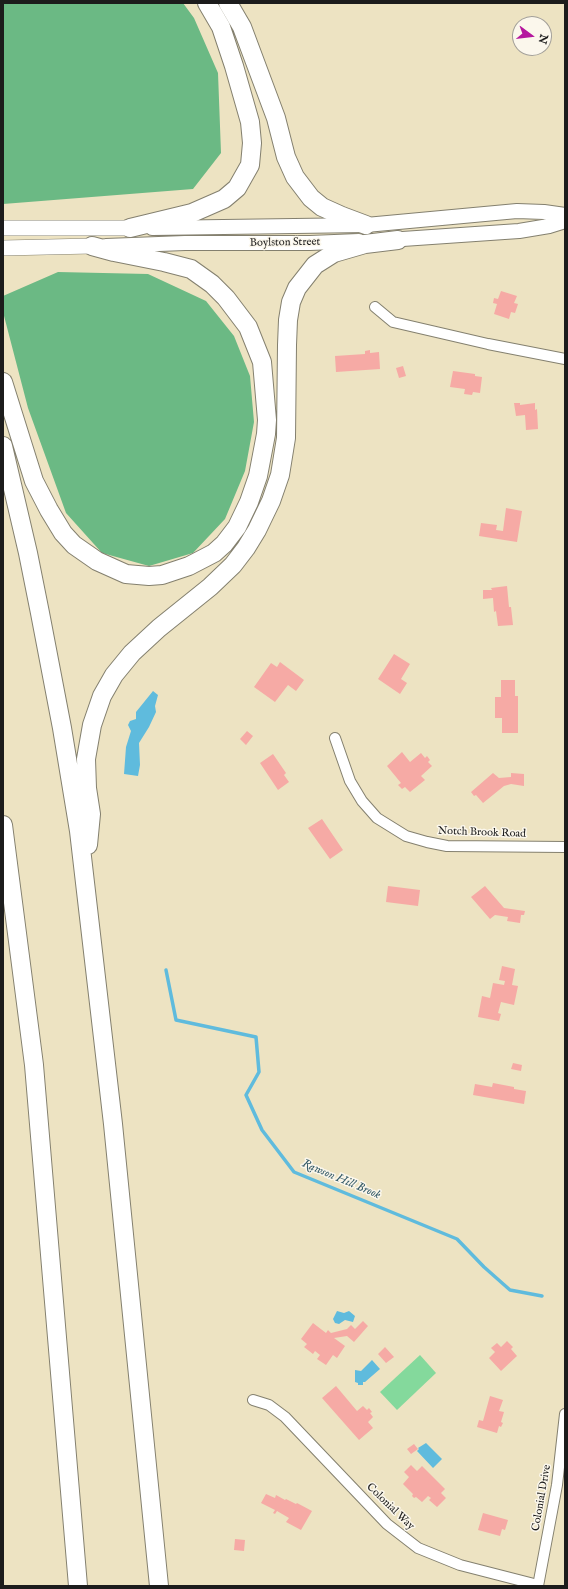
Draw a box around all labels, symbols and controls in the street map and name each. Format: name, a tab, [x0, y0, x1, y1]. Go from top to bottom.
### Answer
north arrow	[512, 16, 552, 56]
text: N	[535, 32, 551, 45]
street label: Boylston Street	[250, 236, 320, 250]
street label: Notch Brook Road	[438, 825, 526, 841]
water label: Rawson Hill Brook	[300, 1157, 382, 1203]
street label: Colonial Drive	[530, 1464, 554, 1532]
street label: Colonial Way	[363, 1481, 417, 1533]

